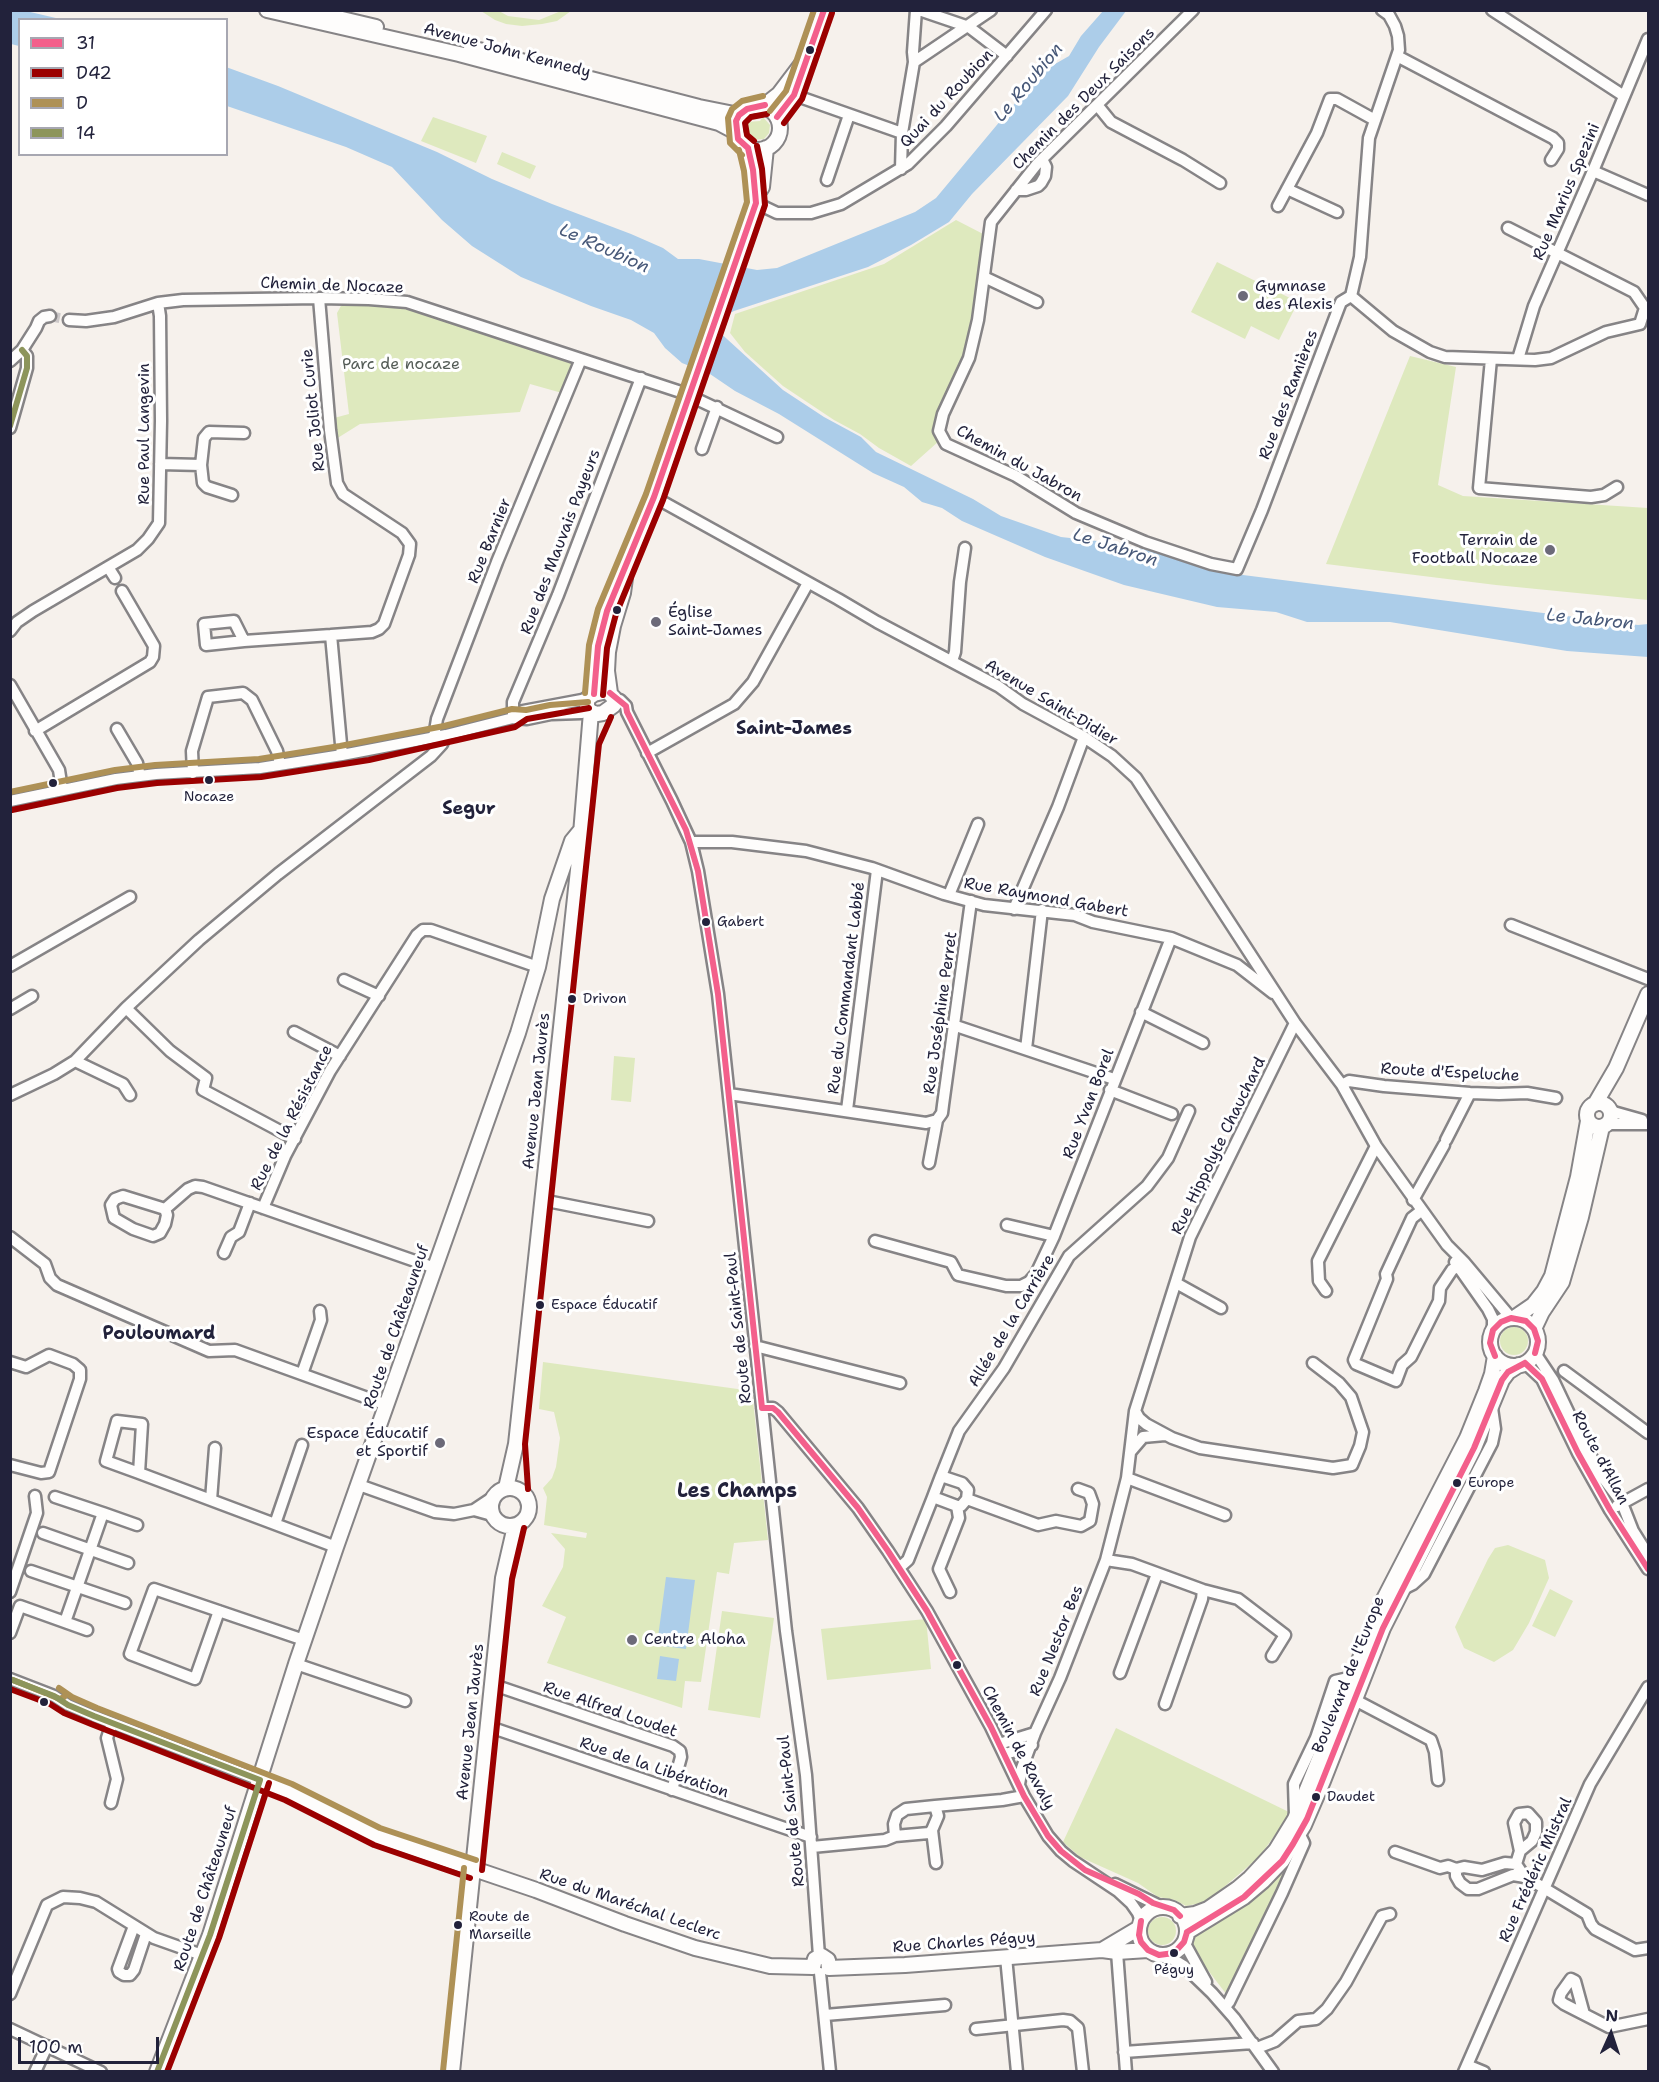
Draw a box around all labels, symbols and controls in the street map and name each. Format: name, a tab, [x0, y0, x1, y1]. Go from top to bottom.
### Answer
legend	[18, 18, 228, 156]
street label: Avenue John Kennedy	[421, 19, 593, 83]
street label: Chemin des Deux Saisons	[1009, 24, 1159, 174]
text: 31	[76, 31, 95, 55]
water label: Le Roubion	[990, 39, 1068, 127]
unlabelled marker	[804, 44, 816, 56]
street label: Quai du Roubion	[896, 46, 998, 152]
text: D42	[76, 61, 112, 85]
text: D	[76, 91, 88, 115]
text: 14	[76, 121, 95, 145]
street label: Rue Marius Spezini	[1529, 121, 1605, 263]
water label: Le Roubion	[556, 220, 652, 278]
street label: Chemin de Nocaze	[260, 274, 404, 298]
place label: Gymnase des Alexis	[1255, 277, 1333, 315]
marker: Gymnase des Alexis	[1236, 289, 1250, 303]
street label: Rue des Ramières	[1255, 327, 1323, 463]
street label: Rue Joliot Curie	[298, 348, 330, 472]
park label: Parc de nocaze	[342, 355, 460, 375]
street label: Rue Paul Langevin	[135, 363, 155, 505]
street label: Chemin du Jabron	[953, 421, 1085, 507]
street label: Rue des Mauvais Payeurs	[517, 447, 605, 637]
street label: Rue Barnier	[464, 495, 516, 587]
water label: Le Jabron	[1070, 524, 1160, 572]
place label: Terrain de Football Nocaze	[1412, 531, 1538, 569]
marker: Terrain de Football Nocaze	[1543, 543, 1557, 557]
place label: Église Saint-James	[668, 603, 762, 641]
unlabelled marker	[611, 604, 623, 616]
water label: Le Jabron	[1545, 605, 1635, 635]
marker: Église Saint-James	[649, 615, 663, 629]
street label: Avenue Saint-Didier	[981, 656, 1121, 750]
district label: Saint-James	[736, 718, 852, 740]
marker: Nocaze	[203, 774, 215, 786]
unlabelled marker	[47, 777, 59, 789]
place label: Nocaze	[184, 789, 234, 805]
district label: Segur	[442, 798, 496, 820]
street label: Rue Raymond Gabert	[962, 874, 1130, 922]
street label: Rue du Commandant Labbé	[824, 881, 870, 1095]
place label: Gabert	[717, 914, 764, 930]
marker: Gabert	[700, 916, 712, 928]
street label: Rue Joséphine Perret	[920, 930, 962, 1096]
place label: Drivon	[583, 991, 627, 1007]
marker: Drivon	[566, 993, 578, 1005]
street label: Avenue Jean Jaurès	[519, 1012, 555, 1170]
street label: Rue de la Résistance	[247, 1042, 337, 1194]
street label: Rue Yvan Borel	[1059, 1046, 1119, 1162]
street label: Rue Hippolyte Chauchard	[1168, 1054, 1270, 1238]
street label: Route d'Espeluche	[1380, 1060, 1520, 1086]
street label: Route de Châteauneuf	[360, 1242, 434, 1412]
street label: Route de Saint-Paul	[722, 1251, 756, 1405]
street label: Allée de la Carrière	[965, 1251, 1059, 1391]
place label: Espace Éducatif	[551, 1297, 657, 1313]
marker: Espace Éducatif	[534, 1299, 546, 1311]
district label: Pouloumard	[102, 1323, 216, 1345]
street label: Route d'Allan	[1567, 1408, 1633, 1508]
place label: Espace Éducatif et Sportif	[307, 1424, 428, 1462]
marker: Espace Éducatif et Sportif	[433, 1436, 447, 1450]
place label: Europe	[1468, 1475, 1514, 1491]
marker: Europe	[1451, 1477, 1463, 1489]
district label: Les Champs	[677, 1480, 797, 1504]
street label: Rue Nestor Bes	[1026, 1583, 1088, 1699]
street label: Boulevard de l'Europe	[1309, 1594, 1389, 1756]
place label: Centre Aloha	[644, 1630, 745, 1650]
marker: Centre Aloha	[625, 1633, 639, 1647]
street label: Avenue Jean Jaurès	[453, 1643, 489, 1801]
unlabelled marker	[951, 1659, 963, 1671]
street label: Rue Alfred Loudet	[540, 1678, 680, 1742]
street label: Chemin de Ravaly	[977, 1683, 1059, 1813]
unlabelled marker	[38, 1696, 50, 1708]
street label: Rue de la Libération	[577, 1733, 731, 1803]
street label: Route de Saint-Paul	[775, 1734, 809, 1888]
place label: Daudet	[1327, 1789, 1375, 1805]
marker: Daudet	[1310, 1791, 1322, 1803]
street label: Rue Frédéric Mistral	[1495, 1794, 1577, 1946]
street label: Route de Châteauneuf	[170, 1804, 242, 1974]
street label: Rue du Maréchal Leclerc	[537, 1865, 723, 1945]
place label: Route de Marseille	[469, 1909, 531, 1942]
marker: Route de Marseille	[452, 1919, 464, 1931]
street label: Rue Charles Péguy	[892, 1928, 1036, 1958]
marker: Péguy	[1168, 1947, 1180, 1959]
place label: Péguy	[1154, 1962, 1194, 1978]
north arrow	[1581, 2004, 1641, 2064]
text: N	[1605, 2005, 1619, 2026]
scale bar	[21, 2025, 162, 2063]
text: 100 m	[29, 2035, 83, 2059]

